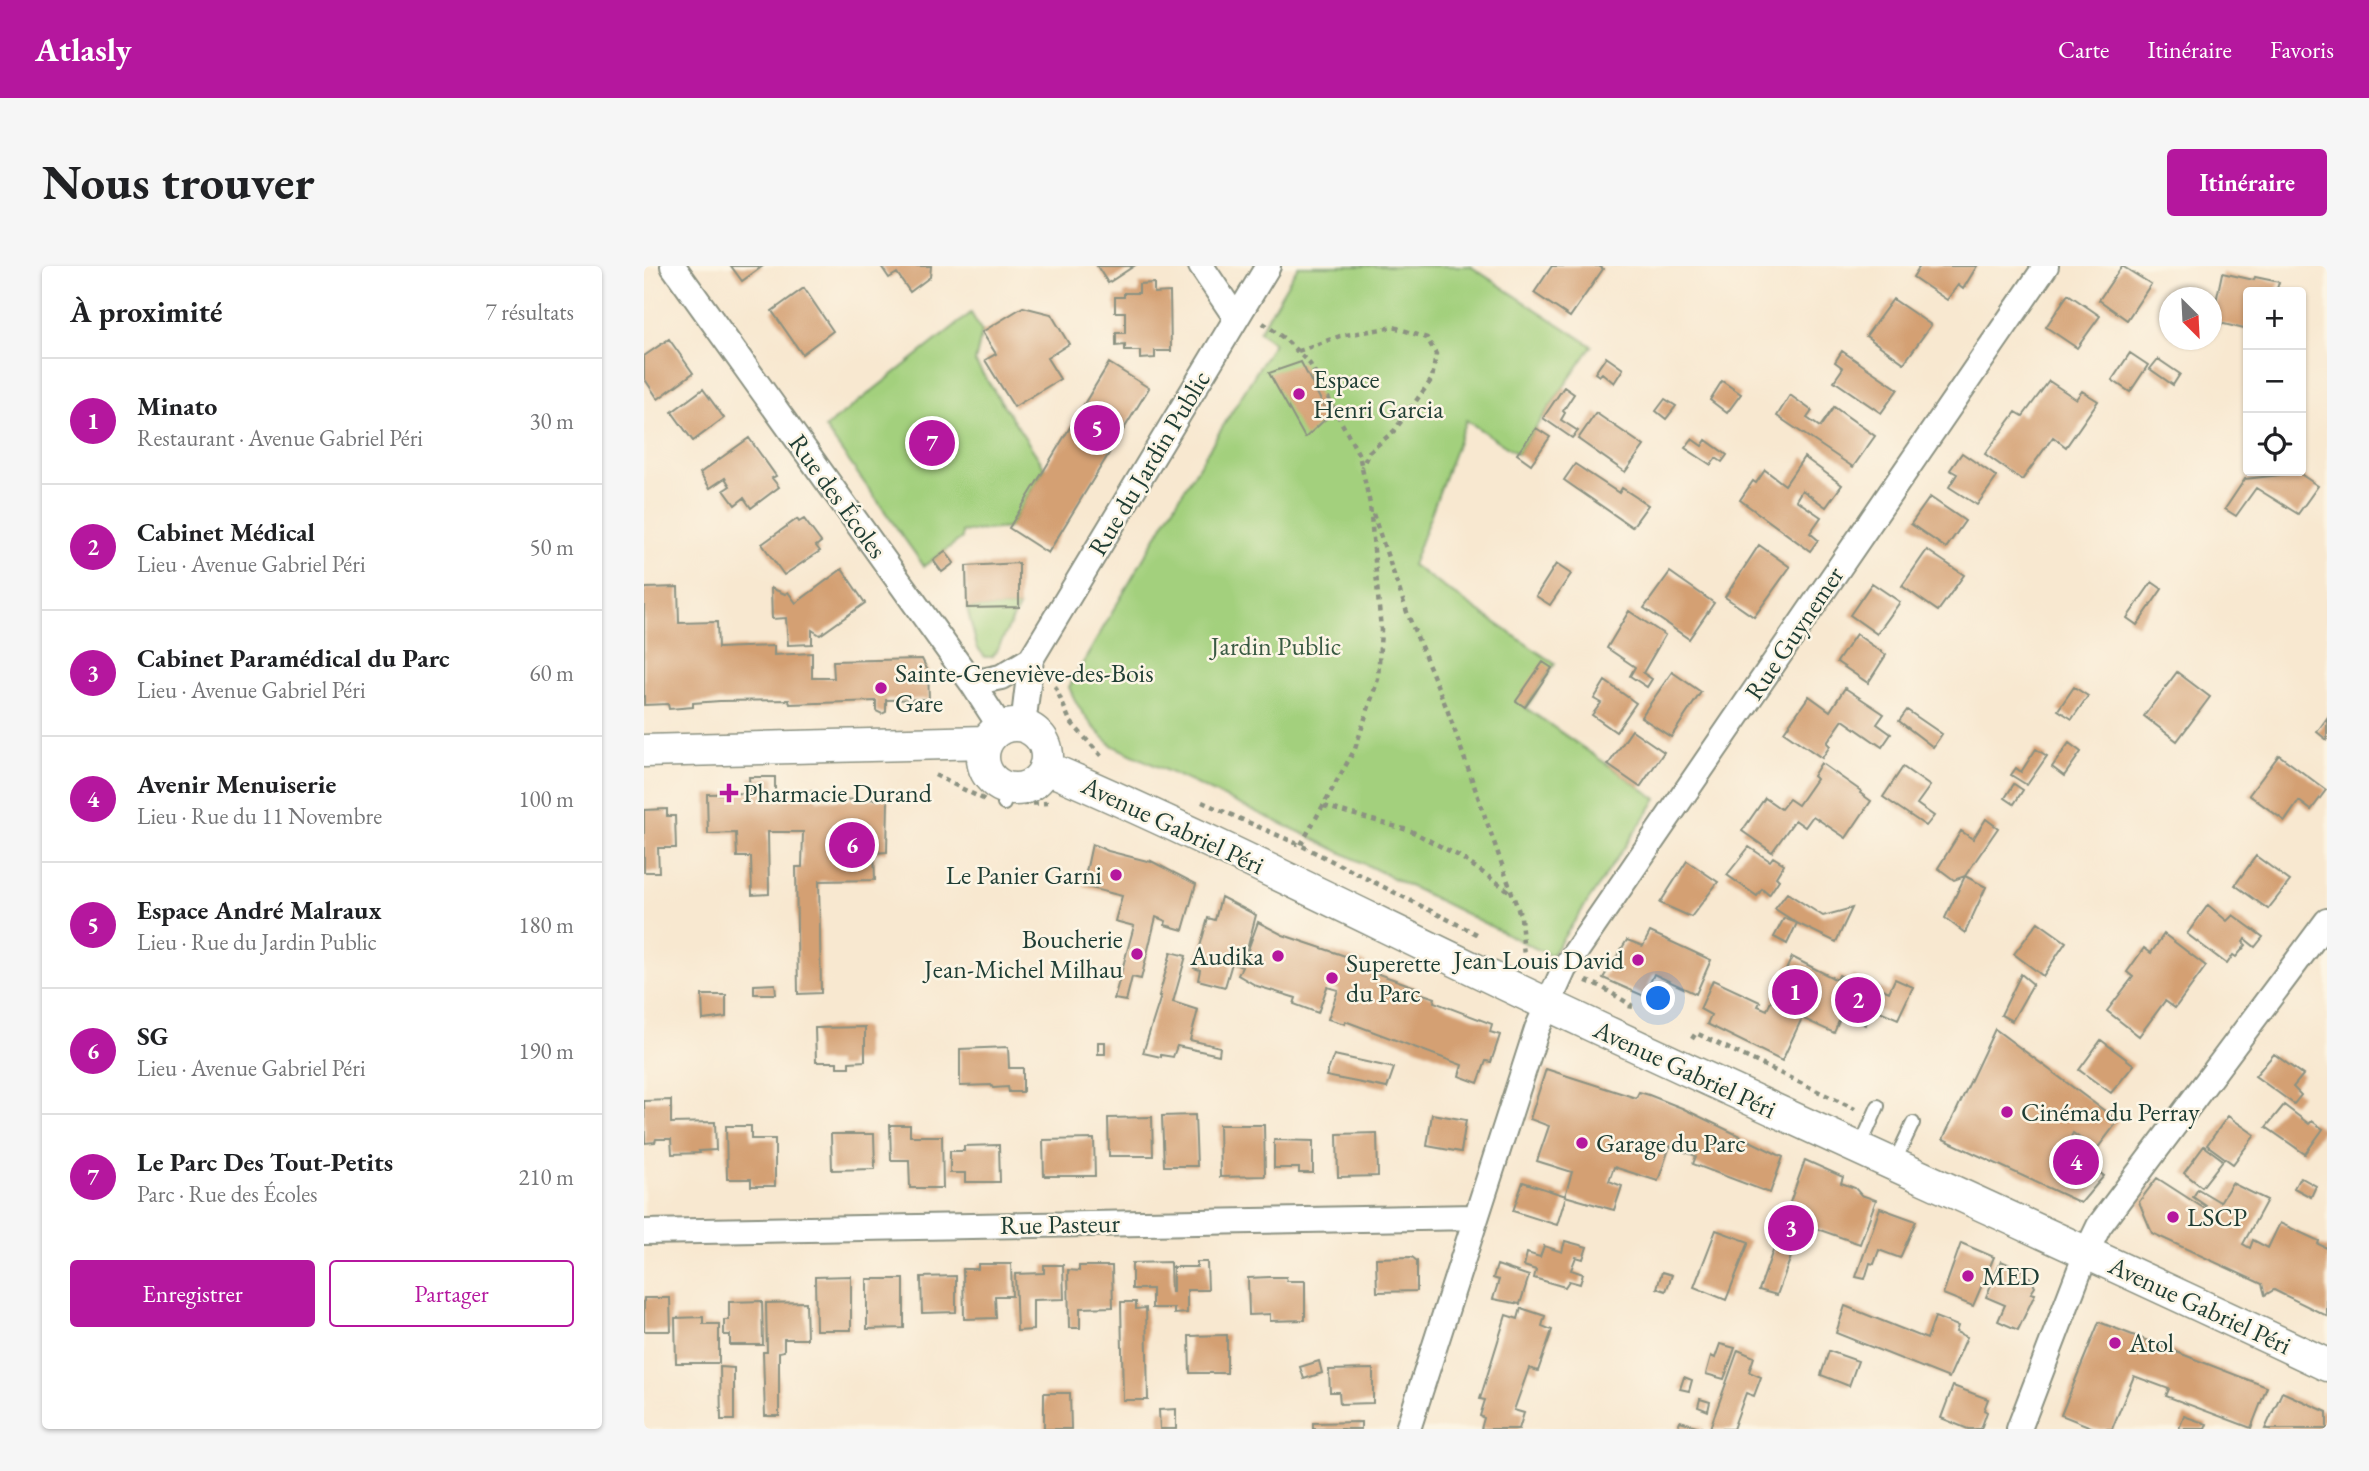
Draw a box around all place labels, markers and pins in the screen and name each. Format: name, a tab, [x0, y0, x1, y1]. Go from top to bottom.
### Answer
place label: Espace Henri Garcia	[1313, 362, 1444, 426]
marker: Espace Henri Garcia	[1291, 386, 1307, 402]
pin: 5	[1074, 402, 1120, 454]
pin: 7	[909, 417, 955, 469]
place label: Sainte-Geneviève-des-Bois Gare	[895, 656, 1154, 720]
marker: Sainte-Geneviève-des-Bois Gare	[873, 680, 889, 696]
place label: Pharmacie Durand	[743, 776, 933, 810]
marker: Pharmacie Durand	[721, 785, 737, 801]
pin: 6	[829, 819, 875, 871]
place label: Le Panier Garni	[946, 858, 1102, 892]
marker: Le Panier Garni	[1108, 867, 1124, 883]
place label: Boucherie Jean-Michel Milhau	[922, 922, 1123, 986]
place label: Audika	[1189, 939, 1265, 973]
place label: Jean Louis David	[1452, 943, 1625, 977]
marker: Boucherie Jean-Michel Milhau	[1129, 946, 1145, 962]
place label: Superette du Parc	[1346, 946, 1441, 1010]
marker: Audika	[1270, 948, 1286, 964]
marker: Jean Louis David	[1630, 952, 1646, 968]
pin: 1	[1772, 966, 1818, 1018]
marker: Superette du Parc	[1324, 970, 1340, 986]
pin: 2	[1835, 974, 1881, 1026]
place label: Cinéma du Perray	[2021, 1095, 2200, 1129]
marker: Cinéma du Perray	[1999, 1104, 2015, 1120]
place label: Garage du Parc	[1596, 1126, 1746, 1160]
marker: Garage du Parc	[1574, 1135, 1590, 1151]
pin: 4	[2053, 1136, 2099, 1188]
place label: LSCP	[2187, 1200, 2247, 1234]
pin: 3	[1768, 1202, 1814, 1254]
marker: LSCP	[2165, 1209, 2181, 1225]
place label: MED	[1982, 1259, 2040, 1293]
marker: MED	[1960, 1268, 1976, 1284]
place label: Atol	[2128, 1326, 2174, 1360]
marker: Atol	[2107, 1335, 2123, 1351]

